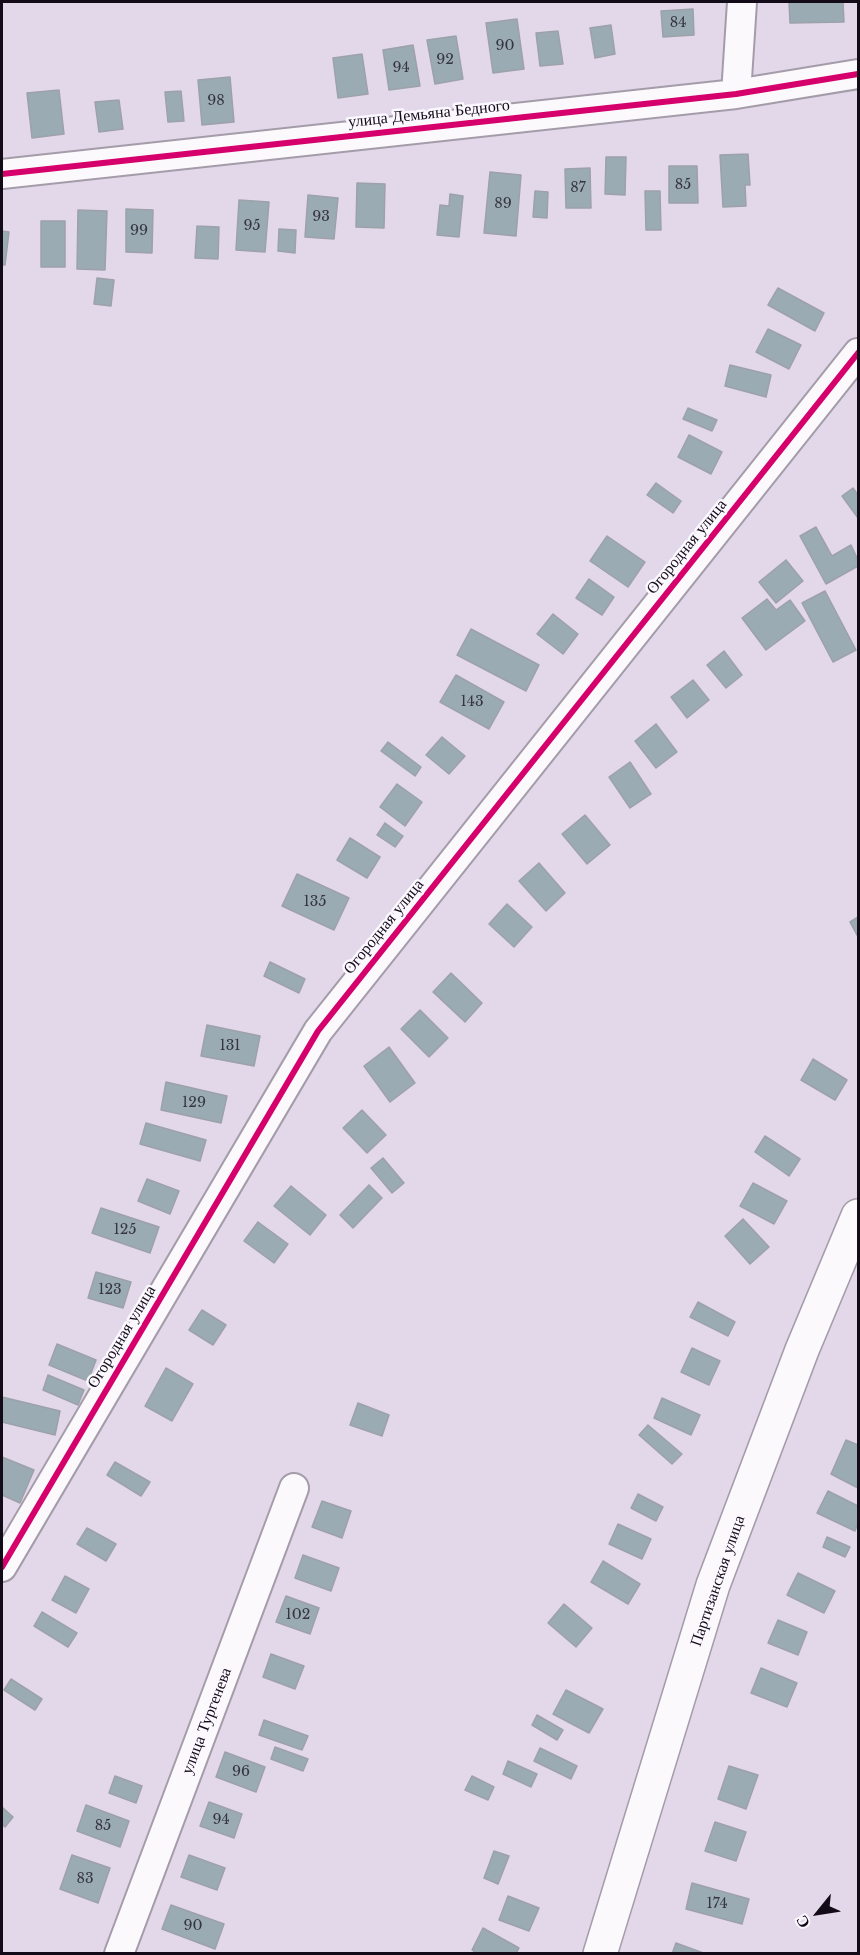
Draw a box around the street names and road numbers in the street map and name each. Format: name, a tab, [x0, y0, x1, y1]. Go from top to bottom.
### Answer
street label: улица Демьяна Бедного	[347, 96, 511, 132]
street label: Огородная улица	[643, 496, 731, 598]
street label: Огородная улица	[340, 876, 428, 978]
street label: Огородная улица	[84, 1282, 160, 1392]
street label: Партизанская улица	[687, 1513, 749, 1649]
street label: улица Тургенева	[178, 1665, 236, 1777]

